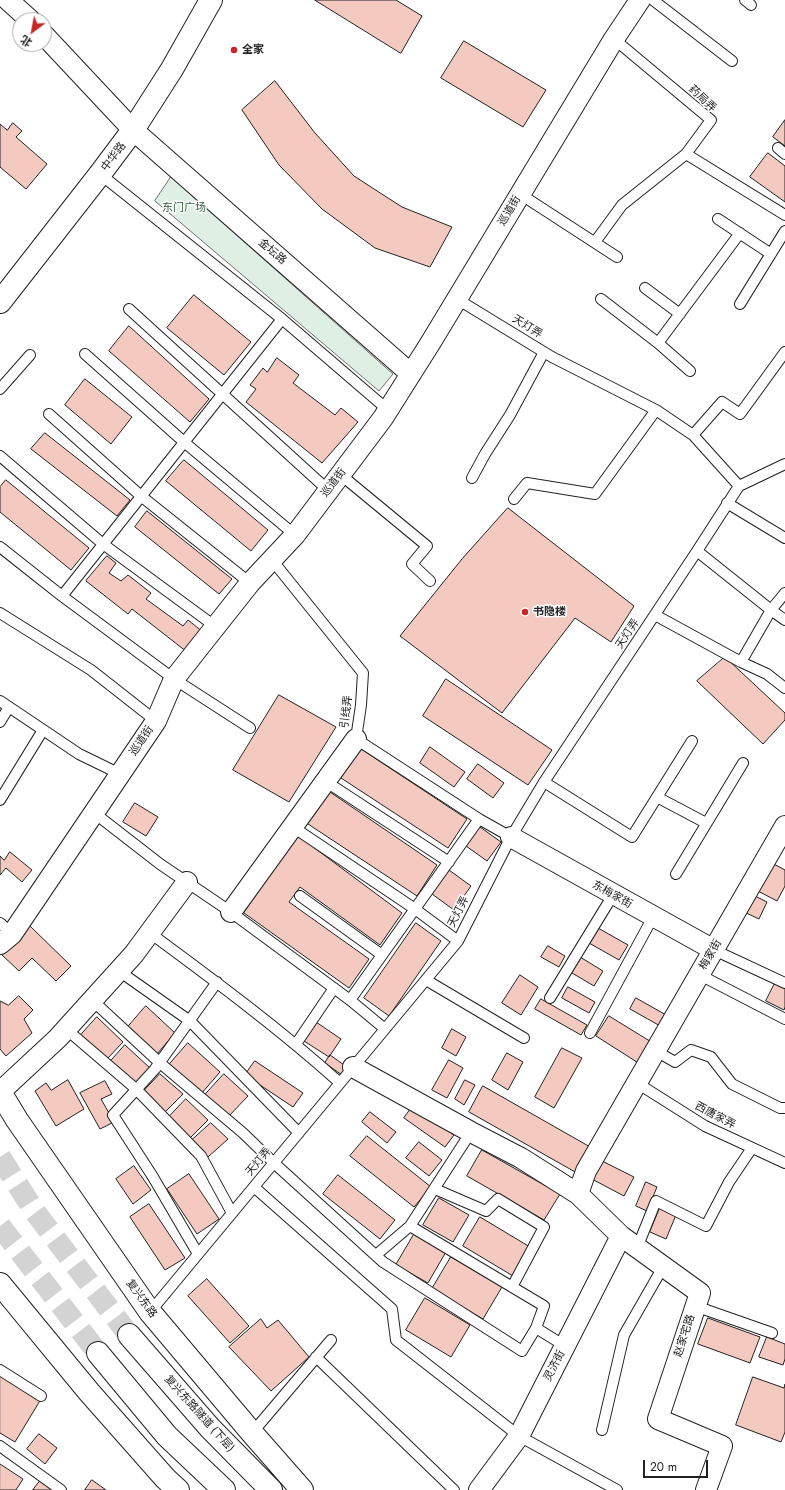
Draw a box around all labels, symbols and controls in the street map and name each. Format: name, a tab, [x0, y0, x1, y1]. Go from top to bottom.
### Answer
north arrow	[12, 12, 52, 52]
text: 北	[17, 32, 35, 51]
place label: 全家	[242, 43, 264, 57]
marker: 全家	[229, 45, 239, 55]
street label: 药局弄	[685, 83, 719, 115]
street label: 中华路	[99, 140, 129, 174]
street label: 巡道街	[496, 193, 524, 229]
park label: 东门广场	[162, 201, 206, 215]
street label: 金坛路	[255, 236, 289, 268]
street label: 天灯弄	[510, 313, 544, 341]
street label: 巡道街	[319, 466, 349, 500]
place label: 书隐楼	[533, 605, 566, 619]
marker: 书隐楼	[520, 607, 530, 617]
street label: 天灯弄	[613, 617, 643, 651]
street label: 引线弄	[338, 695, 356, 729]
street label: 巡道街	[127, 724, 157, 758]
street label: 东梅家街	[590, 879, 634, 911]
street label: 天灯弄	[446, 894, 472, 930]
street label: 梅家街	[697, 937, 725, 973]
street label: 西唐家弄	[692, 1100, 738, 1132]
street label: 天灯弄	[243, 1145, 275, 1179]
street label: 复兴东路	[123, 1277, 159, 1321]
street label: 赵家宅路	[672, 1313, 698, 1359]
street label: 灵济街	[542, 1348, 568, 1384]
street label: 复兴东路隧道 (下层)	[161, 1373, 237, 1455]
scale bar	[645, 1452, 710, 1478]
text: 20 m	[650, 1458, 677, 1476]

